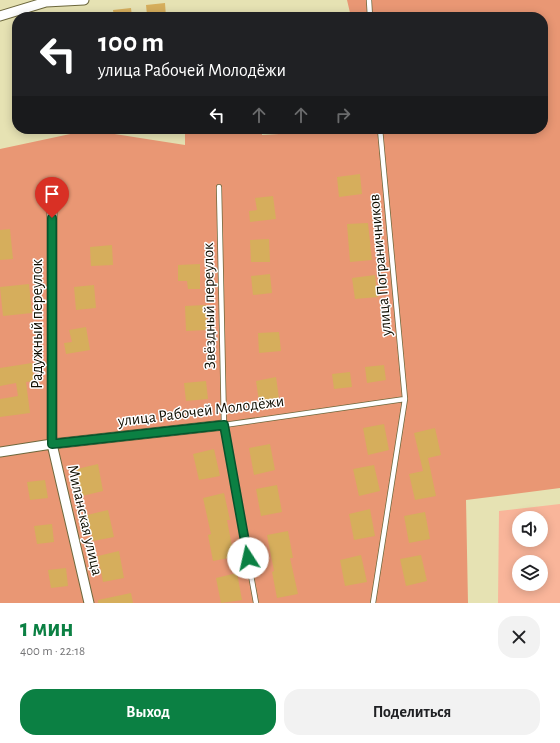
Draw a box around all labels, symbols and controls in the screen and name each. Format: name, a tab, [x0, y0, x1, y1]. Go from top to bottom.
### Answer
icon: left	[32, 28, 84, 80]
text: 100 m	[98, 29, 164, 57]
text: улица Рабочей Молодёжи	[98, 62, 286, 80]
icon: left	[206, 104, 228, 126]
icon: ahead	[248, 104, 270, 126]
icon: ahead	[290, 104, 312, 126]
icon: right	[332, 104, 354, 126]
pin	[35, 177, 69, 218]
icon: arrive	[41, 183, 63, 205]
street label: улица Пограничников	[366, 193, 395, 338]
street label: Звёздный переулок	[200, 242, 219, 369]
street label: Радужный переулок	[29, 258, 46, 389]
street label: улица Рабочей Молодёжи	[116, 393, 285, 430]
street label: Миланская улица	[63, 463, 106, 577]
map controls	[512, 511, 548, 591]
button: sound	[512, 511, 548, 547]
position arrow	[227, 537, 269, 579]
button: layers	[512, 555, 548, 591]
button: close	[498, 616, 540, 658]
text: 1 мин	[20, 617, 74, 641]
text: 400 m · 22:18	[20, 645, 85, 658]
button: Выход	[20, 689, 276, 735]
button: Поделиться	[284, 689, 540, 735]

